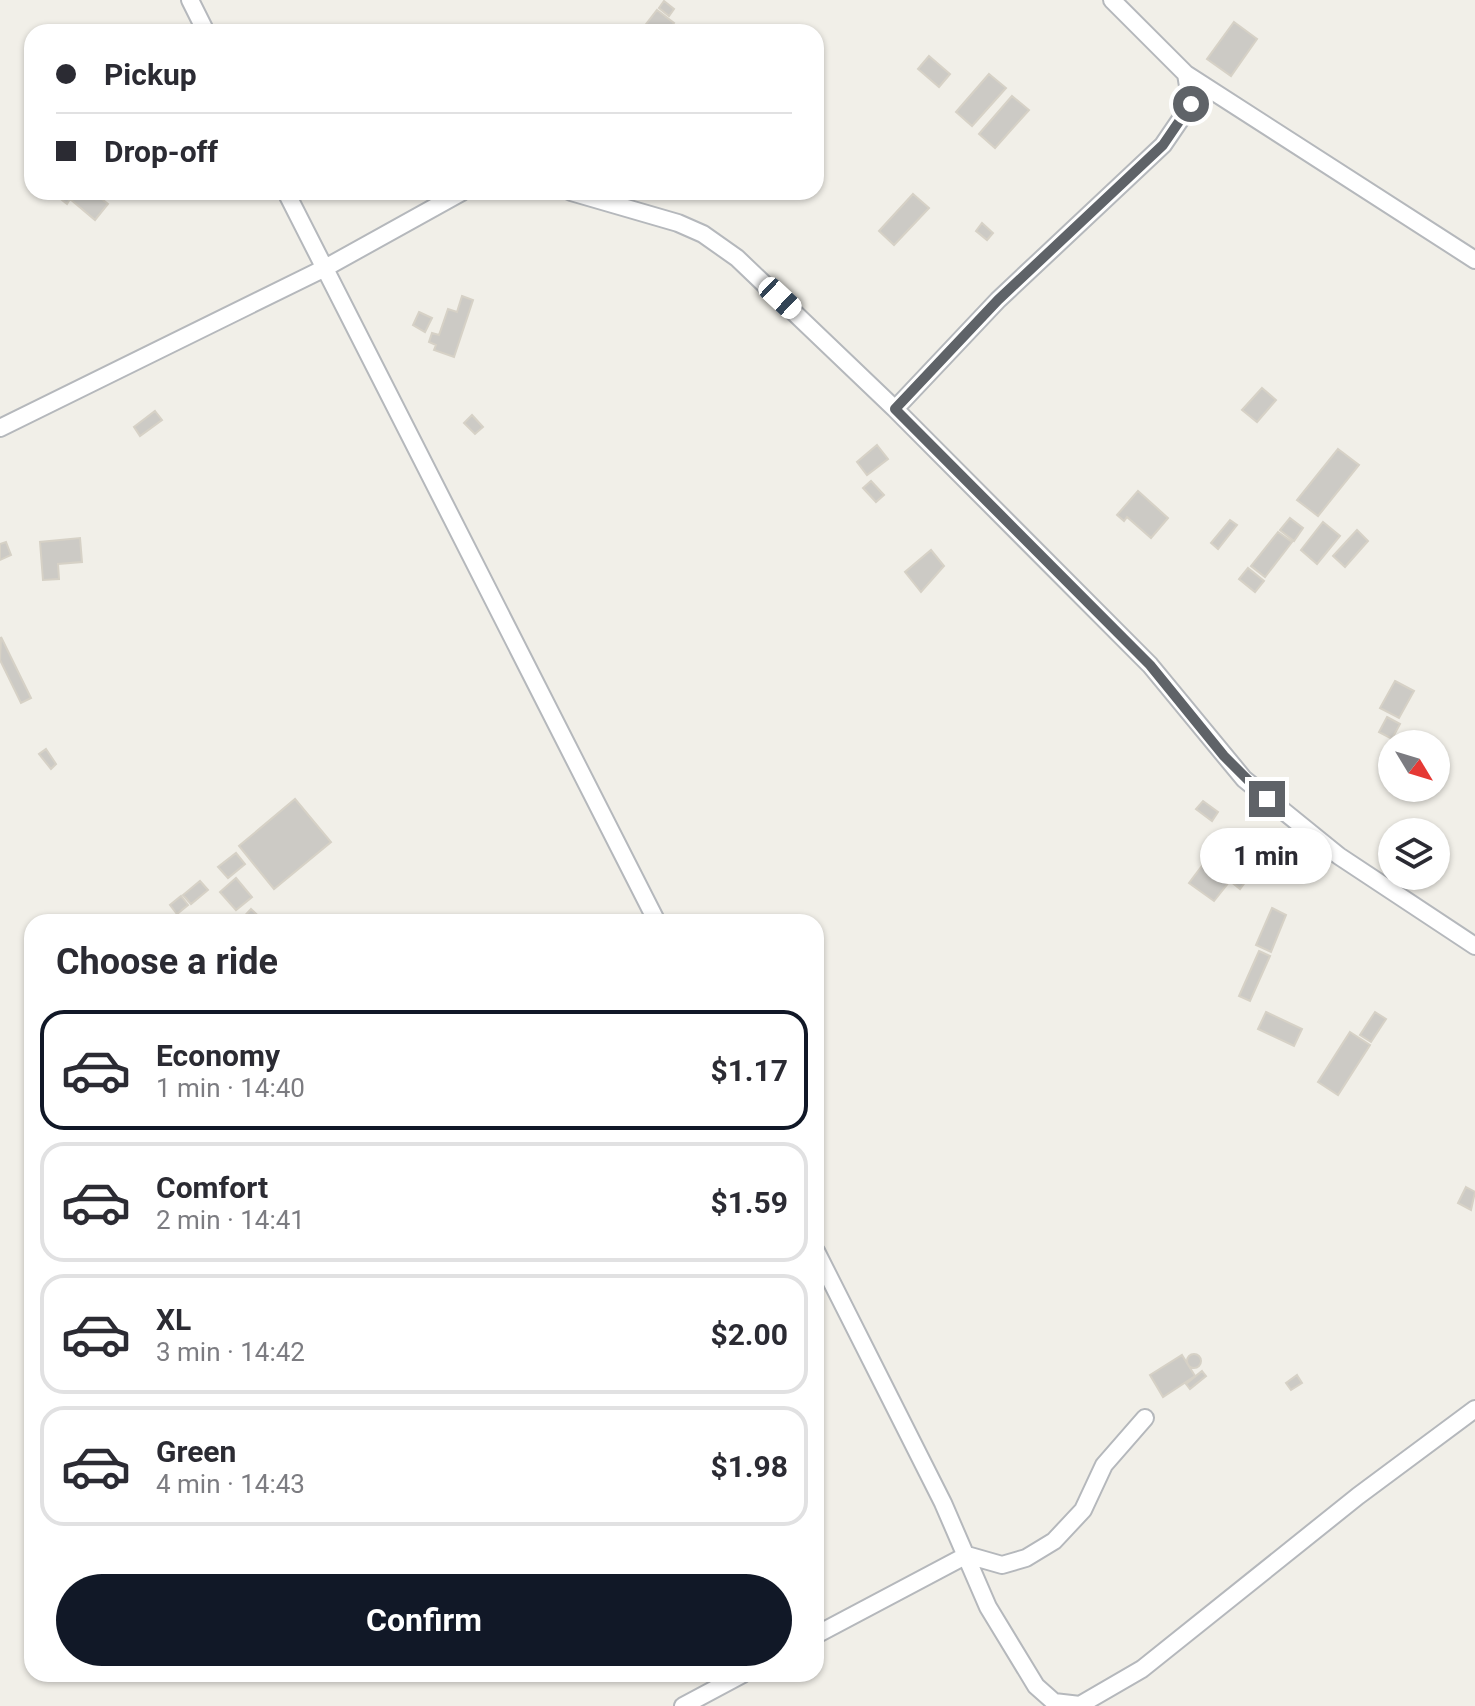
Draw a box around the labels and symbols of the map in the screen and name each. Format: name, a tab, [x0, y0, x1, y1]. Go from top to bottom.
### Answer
route start	[1173, 86, 1209, 122]
car	[754, 273, 806, 323]
north arrow	[1378, 730, 1450, 802]
route end	[1249, 781, 1285, 817]
callout: 1 min	[1201, 827, 1333, 883]

